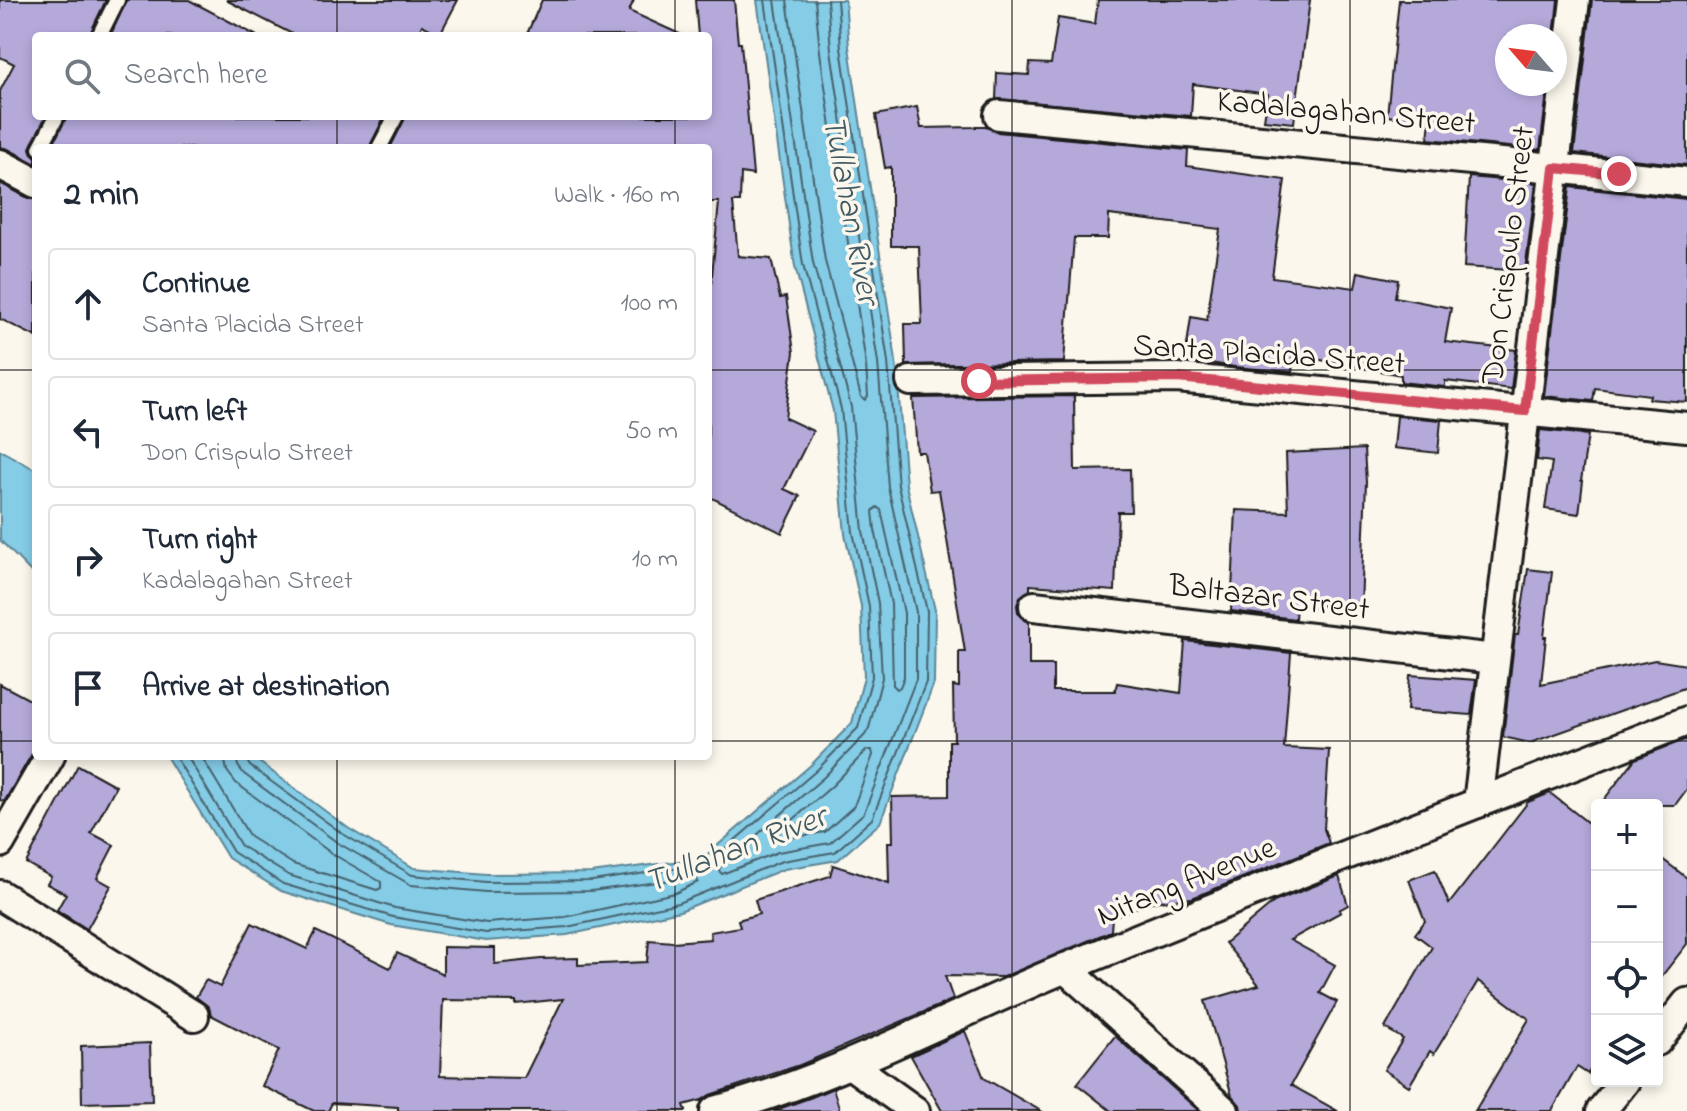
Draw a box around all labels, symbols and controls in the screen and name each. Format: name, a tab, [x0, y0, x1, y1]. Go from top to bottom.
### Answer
north arrow	[1495, 24, 1567, 96]
search box	[32, 32, 712, 120]
icon: search	[60, 54, 104, 98]
text: Search here	[124, 54, 268, 98]
street label: Kadalagahan Street	[1215, 79, 1477, 149]
water label: Tullahan River	[806, 111, 893, 313]
street label: Don Crispulo Street	[1471, 123, 1549, 388]
route end	[1601, 156, 1637, 192]
text: 2 min	[64, 171, 139, 221]
text: Walk · 160 m	[554, 177, 680, 215]
text: Continue	[142, 263, 250, 307]
icon: ahead	[66, 282, 110, 326]
text: 100 m	[621, 285, 678, 323]
text: Santa Placida Street	[142, 307, 364, 345]
street label: Santa Placida Street	[1131, 323, 1407, 389]
route start	[961, 363, 997, 399]
text: Turn left	[142, 391, 247, 435]
icon: left	[66, 410, 110, 454]
text: 50 m	[625, 413, 678, 451]
text: Don Crispulo Street	[142, 435, 353, 473]
text: Turn right	[142, 519, 257, 563]
icon: right	[66, 538, 110, 582]
text: 10 m	[632, 541, 678, 579]
text: Kadalagahan Street	[142, 563, 353, 601]
street label: Baltazar Street	[1165, 563, 1372, 635]
icon: arrive	[66, 666, 110, 710]
text: Arrive at destination	[142, 666, 390, 710]
water label: Tullahan River	[638, 792, 838, 909]
map controls	[1591, 799, 1663, 1087]
button: +	[1591, 799, 1663, 871]
street label: Nitang Avenue	[1090, 826, 1284, 940]
button: −	[1591, 871, 1663, 943]
button: locate	[1591, 943, 1663, 1015]
button: layers	[1591, 1015, 1663, 1087]

